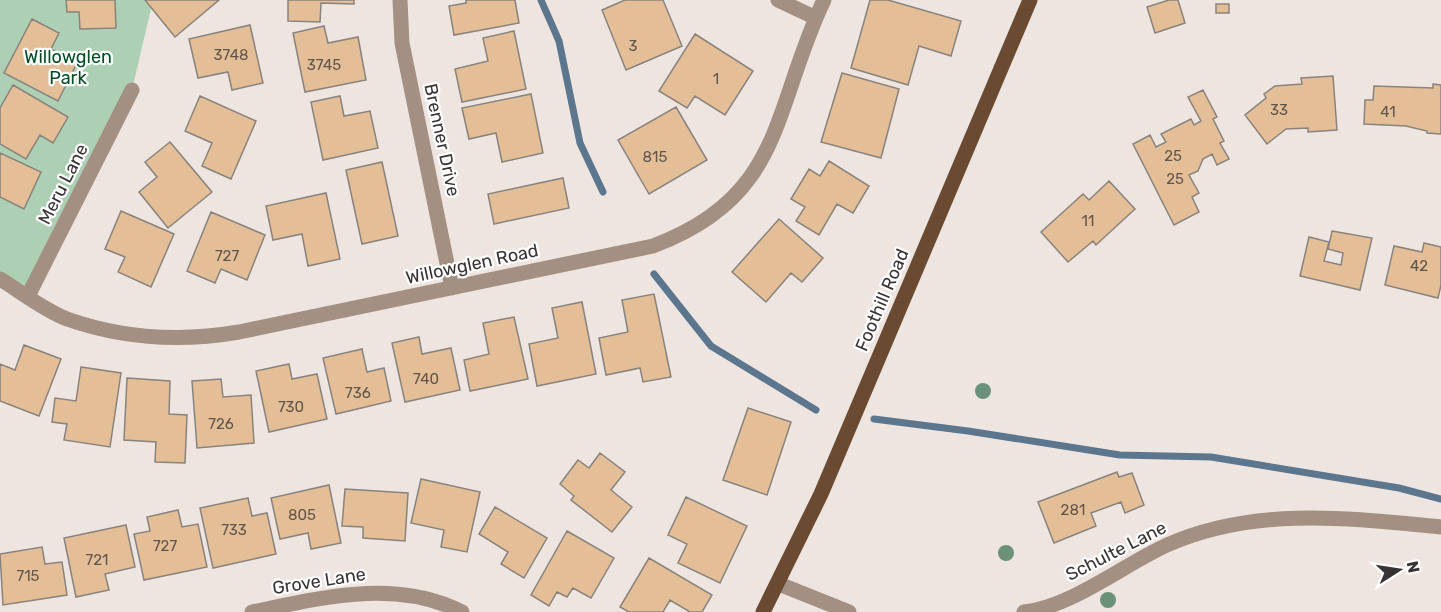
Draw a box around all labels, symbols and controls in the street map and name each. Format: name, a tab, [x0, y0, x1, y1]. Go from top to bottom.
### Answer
house number: 3	[628, 37, 638, 55]
park label: Willowglen Park	[24, 46, 112, 89]
house number: 3748	[213, 46, 249, 64]
house number: 3745	[307, 56, 341, 74]
house number: 1	[713, 70, 719, 88]
street label: Brenner Drive	[419, 82, 465, 198]
house number: 33	[1270, 101, 1288, 119]
house number: 41	[1380, 103, 1396, 121]
street label: Meru Lane	[33, 140, 93, 228]
house number: 25	[1164, 147, 1182, 165]
house number: 815	[643, 148, 668, 166]
house number: 25	[1166, 170, 1184, 188]
house number: 11	[1082, 212, 1094, 230]
street label: Willowglen Road	[404, 239, 540, 289]
street label: Foothill Road	[851, 246, 913, 354]
house number: 727	[215, 247, 239, 265]
house number: 42	[1410, 257, 1428, 275]
house number: 740	[413, 370, 439, 388]
house number: 736	[345, 384, 371, 402]
house number: 730	[278, 398, 304, 416]
house number: 726	[208, 415, 234, 433]
house number: 281	[1061, 501, 1085, 519]
house number: 805	[288, 506, 316, 524]
street label: Schulte Lane	[1062, 516, 1170, 586]
house number: 733	[221, 521, 247, 539]
house number: 727	[153, 537, 177, 555]
north arrow	[1369, 540, 1429, 600]
house number: 721	[86, 551, 108, 569]
text: N	[1403, 559, 1424, 575]
street label: Grove Lane	[271, 563, 367, 599]
house number: 715	[16, 567, 40, 585]

